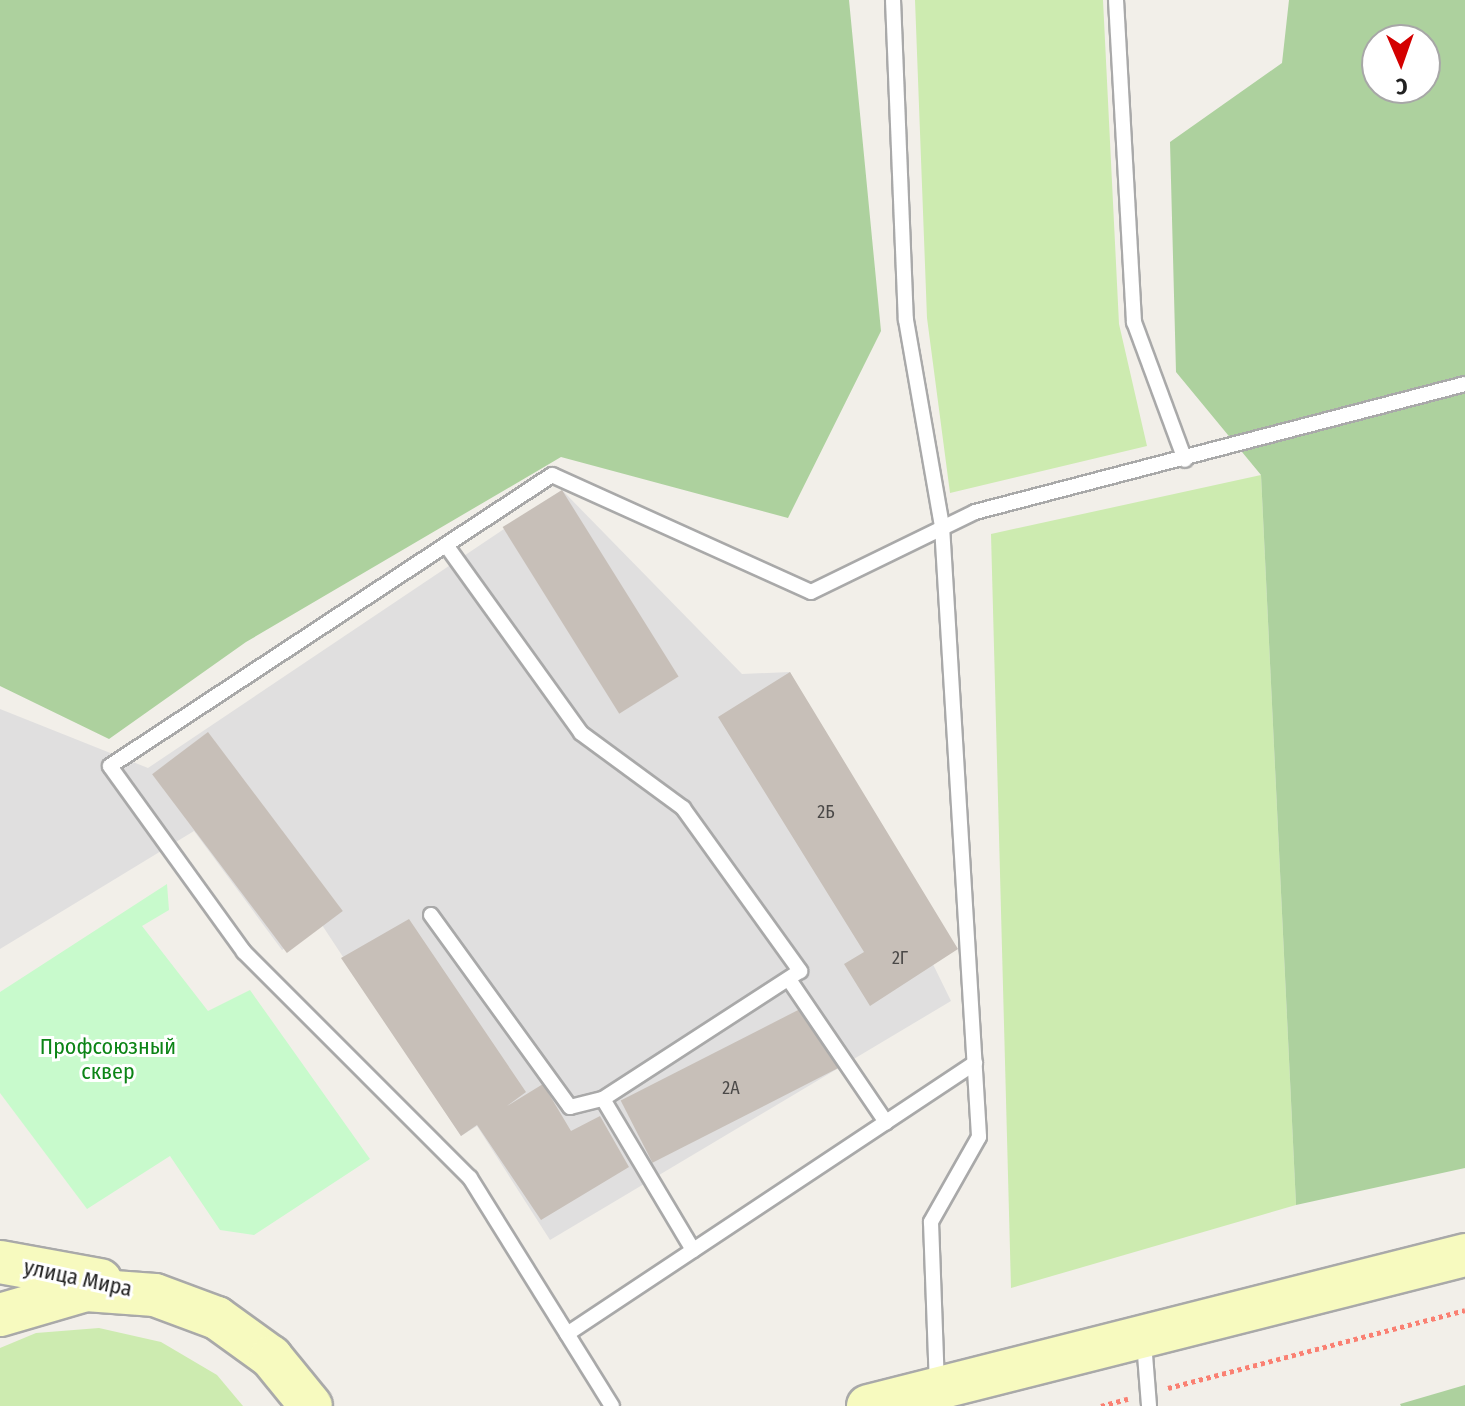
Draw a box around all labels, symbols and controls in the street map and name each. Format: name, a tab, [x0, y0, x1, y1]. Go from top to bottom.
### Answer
north arrow	[1361, 24, 1441, 104]
text: С	[1396, 73, 1408, 100]
house number: 2Б	[817, 801, 835, 823]
house number: 2Г	[892, 947, 908, 969]
park label: Профсоюзный сквер	[40, 1033, 176, 1084]
house number: 2А	[722, 1077, 740, 1099]
street label: улица Мира	[21, 1254, 135, 1302]

